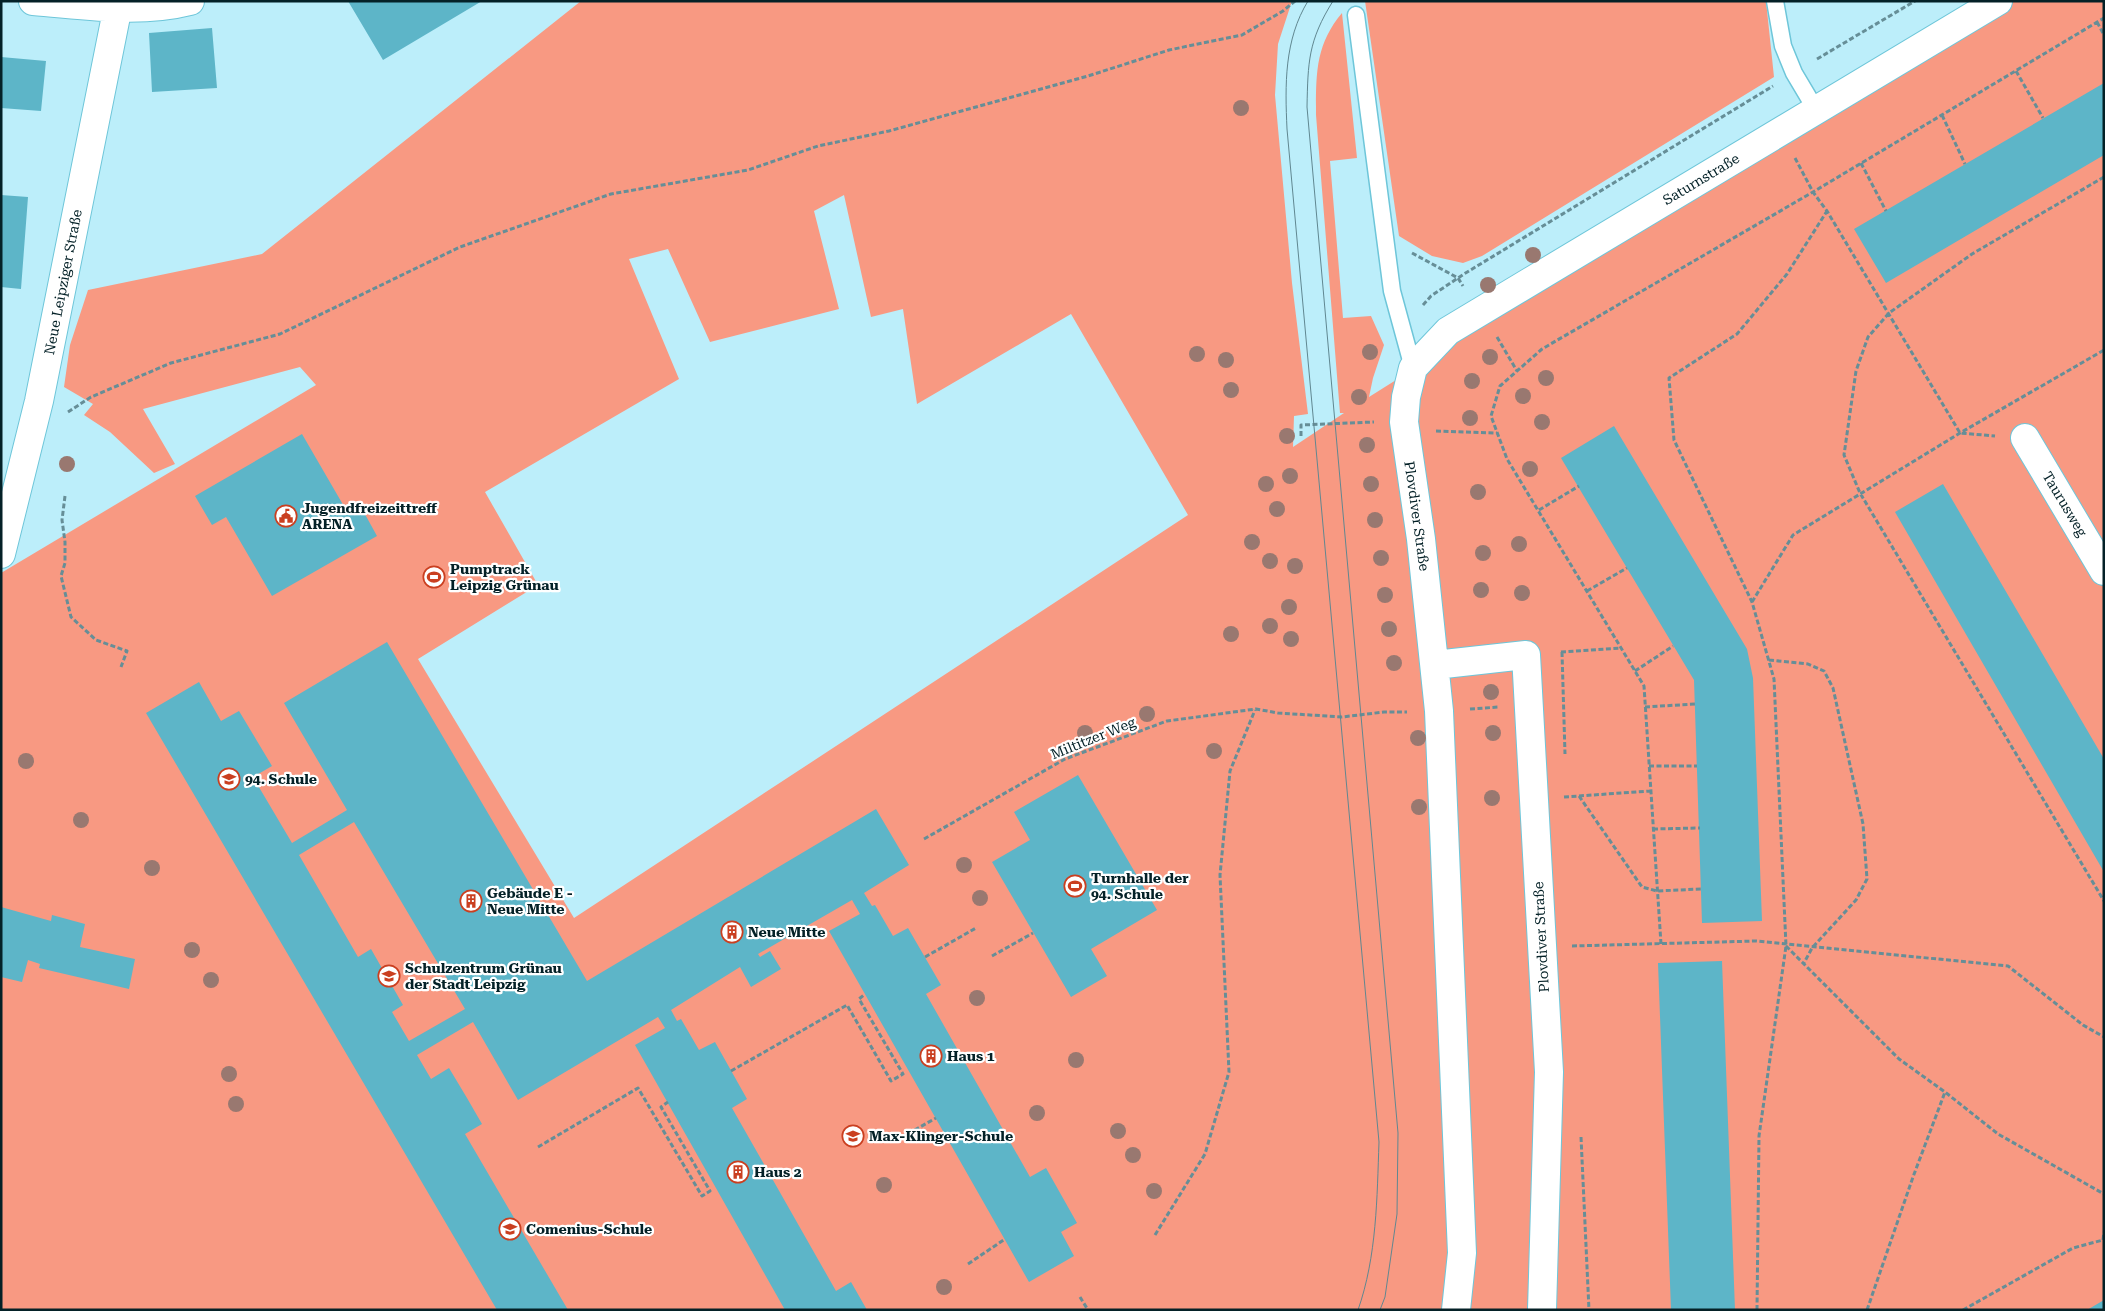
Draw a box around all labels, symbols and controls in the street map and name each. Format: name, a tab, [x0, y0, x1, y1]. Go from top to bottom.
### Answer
street label: Saturnstraße	[1660, 150, 1742, 208]
street label: Neue Leipziger Straße	[41, 208, 85, 356]
street label: Plovdiver Straße	[1401, 460, 1433, 572]
street label: Taurusweg	[2039, 469, 2091, 539]
place label: Jugendfreizeittreff ARENA	[302, 500, 438, 532]
public building icon: Jugendfreizeittreff ARENA	[274, 504, 298, 528]
place label: Pumptrack Leipzig Grünau	[450, 561, 559, 593]
sports icon: Pumptrack Leipzig Grünau	[422, 565, 446, 589]
street label: Miltitzer Weg	[1048, 714, 1138, 762]
school or university icon: 94. Schule	[217, 767, 241, 791]
place label: 94. Schule	[245, 771, 317, 787]
place label: Turnhalle der 94. Schule	[1091, 870, 1189, 902]
sports icon: Turnhalle der 94. Schule	[1063, 874, 1087, 898]
street label: Plovdiver Straße	[1530, 881, 1552, 993]
place label: Gebäude E - Neue Mitte	[487, 885, 573, 917]
building icon: Gebäude E - Neue Mitte	[459, 889, 483, 913]
building icon: Neue Mitte	[720, 920, 744, 944]
place label: Neue Mitte	[748, 924, 826, 940]
place label: Schulzentrum Grünau der Stadt Leipzig	[405, 960, 562, 992]
school or university icon: Schulzentrum Grünau der Stadt Leipzig	[377, 964, 401, 988]
building icon: Haus 1	[919, 1044, 943, 1068]
place label: Haus 1	[947, 1048, 995, 1064]
school or university icon: Max-Klinger-Schule	[841, 1124, 865, 1148]
place label: Max-Klinger-Schule	[869, 1128, 1013, 1144]
building icon: Haus 2	[726, 1160, 750, 1184]
place label: Haus 2	[754, 1164, 802, 1180]
school or university icon: Comenius-Schule	[498, 1217, 522, 1241]
place label: Comenius-Schule	[526, 1221, 652, 1237]

